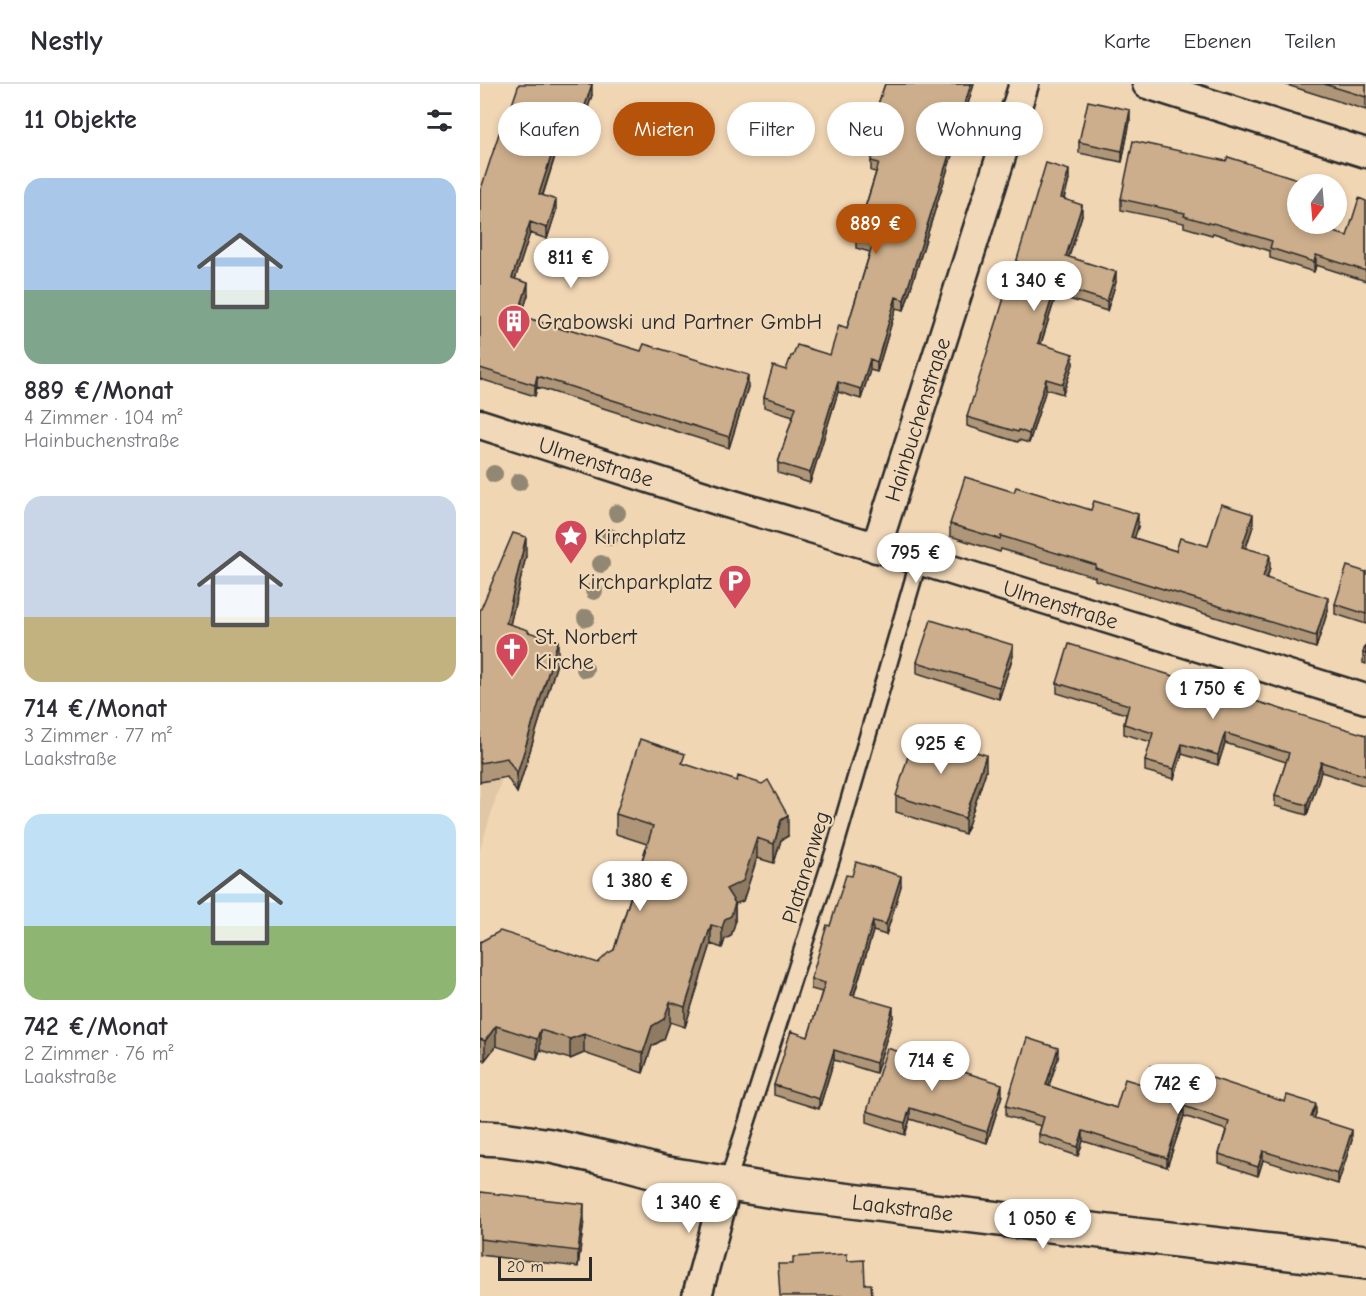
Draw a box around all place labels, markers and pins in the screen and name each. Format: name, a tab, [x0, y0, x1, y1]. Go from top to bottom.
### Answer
pin: 889 €	[834, 204, 918, 255]
pin: 811 €	[529, 238, 613, 289]
pin: 1 340 €	[979, 261, 1089, 312]
building icon: Grabowski und Partner GmbH	[496, 303, 532, 350]
place label: Grabowski und Partner GmbH	[537, 309, 822, 335]
place icon: Kirchplatz	[553, 518, 589, 565]
place label: Kirchplatz	[594, 524, 686, 550]
pin: 795 €	[874, 533, 958, 584]
parking icon: Kirchparkplatz	[717, 563, 753, 610]
place label: Kirchparkplatz	[578, 569, 712, 595]
place label: St. Norbert Kirche	[535, 624, 638, 675]
church icon: St. Norbert Kirche	[494, 631, 530, 678]
pin: 1 750 €	[1158, 669, 1268, 720]
pin: 925 €	[899, 724, 983, 775]
pin: 1 380 €	[585, 861, 695, 912]
pin: 714 €	[890, 1041, 974, 1092]
pin: 742 €	[1136, 1064, 1220, 1115]
pin: 1 340 €	[634, 1183, 744, 1234]
pin: 1 050 €	[988, 1199, 1098, 1250]

